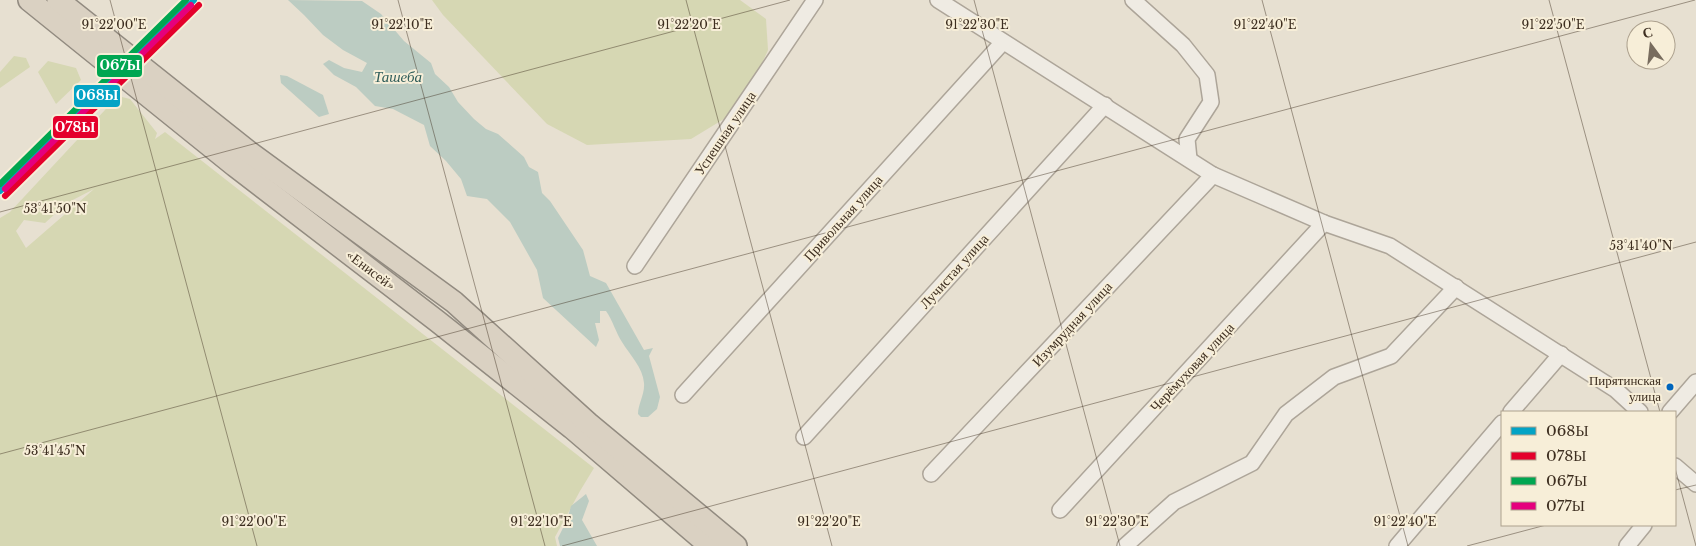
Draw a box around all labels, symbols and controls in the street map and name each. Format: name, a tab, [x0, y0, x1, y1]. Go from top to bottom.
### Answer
text: 91°22'00"E	[82, 17, 147, 32]
text: 91°22'10"E	[371, 17, 433, 32]
text: 91°22'20"E	[657, 17, 721, 32]
text: 91°22'30"E	[945, 17, 1009, 32]
text: 91°22'40"E	[1234, 17, 1297, 32]
text: 91°22'50"E	[1522, 17, 1585, 32]
north arrow	[1626, 20, 1676, 70]
text: С	[1640, 22, 1655, 42]
line badge: 067Ы	[96, 54, 143, 78]
text: 067Ы	[100, 56, 141, 74]
water label: Ташеба	[374, 67, 422, 86]
line badge: 068Ы	[73, 84, 121, 108]
text: 068Ы	[76, 86, 119, 104]
street label: Успешная улица	[690, 87, 760, 179]
line badge: 078Ы	[52, 115, 99, 139]
text: 078Ы	[55, 118, 95, 136]
street label: Привольная улица	[799, 171, 887, 265]
text: 53°41'50"N	[23, 201, 87, 216]
street label: Лучистая улица	[916, 229, 993, 312]
text: 53°41'40"N	[1609, 238, 1673, 253]
street label: «Енисей»	[343, 246, 399, 295]
street label: Изумрудная улица	[1028, 277, 1117, 370]
street label: Черёмуховая улица	[1146, 318, 1239, 415]
place label: Пирятинская улица	[1589, 372, 1661, 405]
marker: Пирятинская улица	[1665, 382, 1675, 392]
legend	[1501, 411, 1676, 526]
text: 068Ы	[1546, 421, 1589, 440]
text: 53°41'45"N	[24, 443, 86, 458]
text: 078Ы	[1546, 446, 1586, 465]
text: 067Ы	[1546, 471, 1587, 490]
text: 077Ы	[1546, 496, 1585, 515]
text: 91°22'00"E	[222, 514, 287, 529]
text: 91°22'10"E	[510, 514, 572, 529]
text: 91°22'20"E	[797, 514, 861, 529]
text: 91°22'30"E	[1085, 514, 1149, 529]
text: 91°22'40"E	[1374, 514, 1437, 529]

